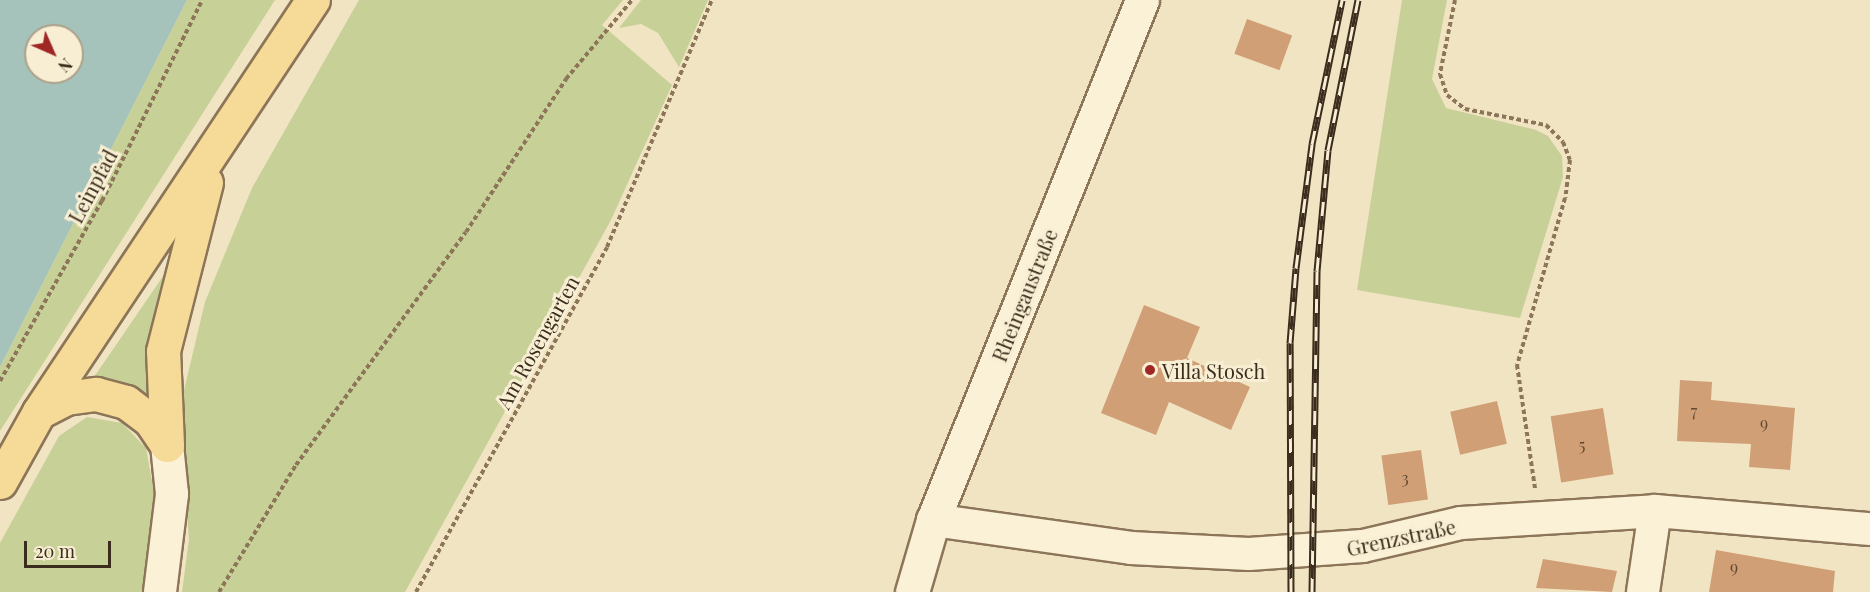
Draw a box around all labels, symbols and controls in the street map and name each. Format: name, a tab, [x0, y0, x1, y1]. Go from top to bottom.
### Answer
north arrow	[24, 24, 84, 84]
text: N	[54, 54, 77, 77]
street label: Leinpfad	[63, 145, 121, 227]
street label: Rheingaustraße	[986, 225, 1062, 365]
street label: Am Rosengarten	[491, 271, 583, 413]
place label: Villa Stosch	[1162, 358, 1266, 382]
marker: Villa Stosch	[1143, 363, 1157, 377]
house number: 7	[1691, 401, 1697, 421]
house number: 9	[1760, 413, 1768, 433]
house number: 5	[1579, 435, 1585, 455]
house number: 3	[1401, 468, 1409, 488]
street label: Grenzstraße	[1344, 514, 1458, 560]
scale bar	[27, 529, 114, 567]
text: 20 m	[35, 539, 75, 563]
house number: 9	[1730, 557, 1738, 577]

